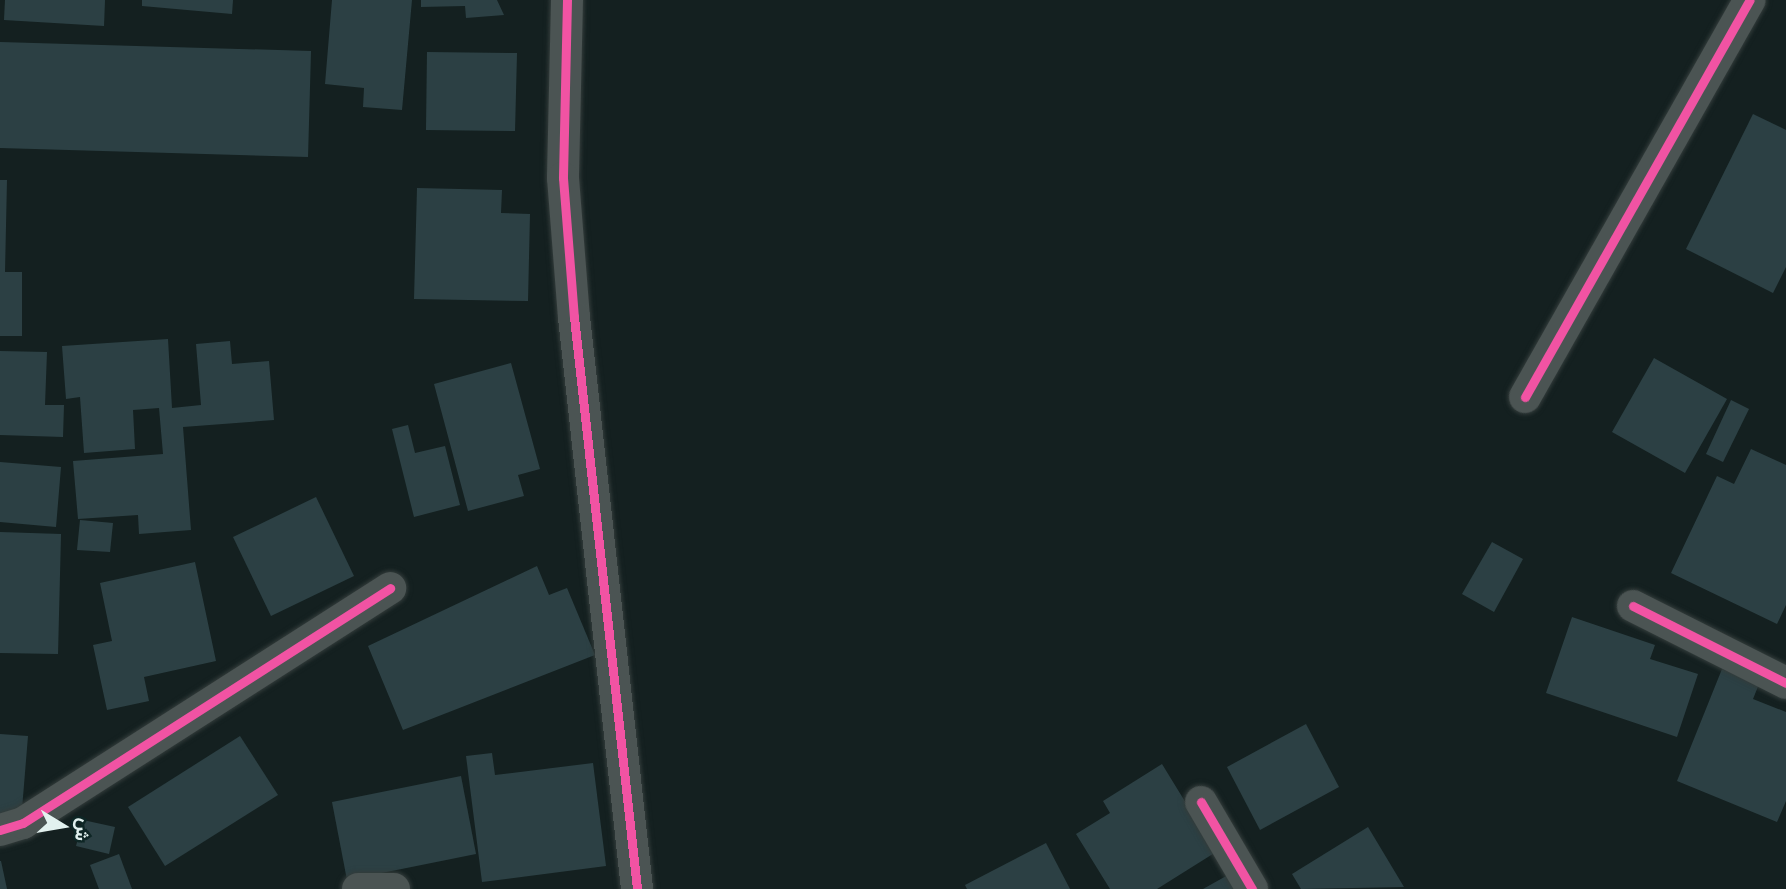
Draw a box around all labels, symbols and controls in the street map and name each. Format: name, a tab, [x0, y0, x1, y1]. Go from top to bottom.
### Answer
north arrow	[28, 791, 98, 861]
text: ش	[71, 817, 97, 843]

